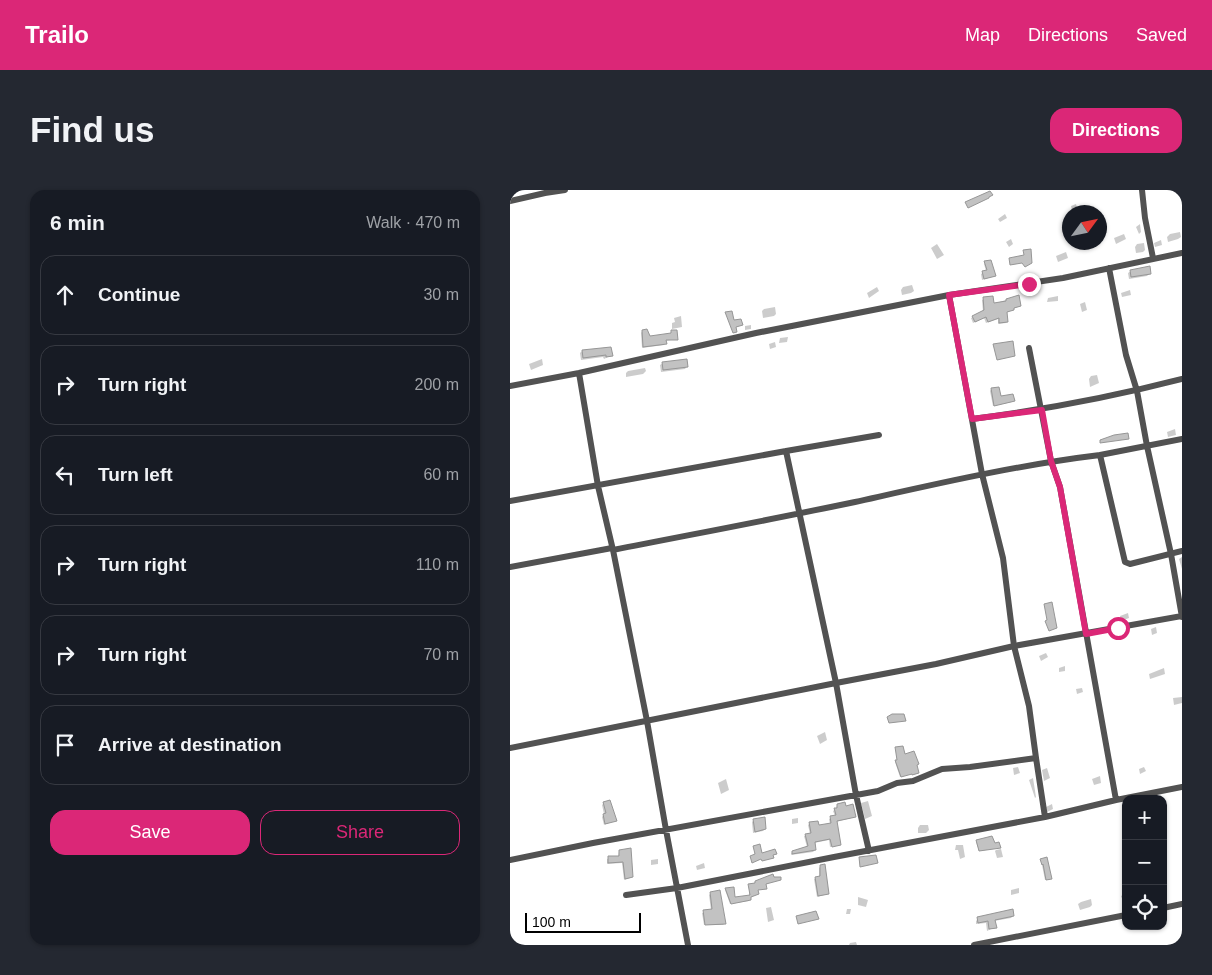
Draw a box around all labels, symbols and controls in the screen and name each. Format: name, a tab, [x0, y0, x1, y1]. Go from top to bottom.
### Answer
text: Trailo	[25, 21, 89, 48]
text: Map	[965, 25, 1000, 45]
text: Directions	[1028, 25, 1108, 45]
text: Saved	[1136, 25, 1187, 45]
button: Directions	[1050, 108, 1182, 153]
text: Find us	[30, 110, 154, 149]
north arrow	[1062, 205, 1107, 250]
text: 6 min	[50, 211, 105, 234]
text: Walk · 470 m	[366, 214, 460, 231]
route end	[1018, 273, 1041, 296]
icon: ahead	[51, 281, 79, 309]
text: Continue	[98, 284, 180, 305]
text: 30 m	[423, 286, 459, 303]
icon: right	[51, 371, 79, 399]
text: Turn right	[98, 374, 186, 395]
text: 200 m	[415, 376, 459, 393]
icon: left	[51, 461, 79, 489]
text: Turn left	[98, 464, 173, 485]
text: 60 m	[423, 466, 459, 483]
icon: right	[51, 551, 79, 579]
text: Turn right	[98, 554, 186, 575]
text: 110 m	[416, 556, 459, 573]
route start	[1107, 617, 1130, 640]
icon: right	[51, 641, 79, 669]
text: Turn right	[98, 644, 186, 665]
text: 70 m	[423, 646, 459, 663]
icon: arrive	[51, 731, 79, 759]
text: Arrive at destination	[98, 734, 282, 755]
map controls	[1122, 795, 1167, 930]
button: +	[1122, 795, 1167, 840]
button: Save	[50, 810, 250, 855]
button: Share	[260, 810, 460, 855]
button: −	[1122, 840, 1167, 885]
button: locate	[1122, 885, 1167, 930]
scale bar	[525, 910, 641, 933]
text: 100 m	[532, 914, 571, 930]

